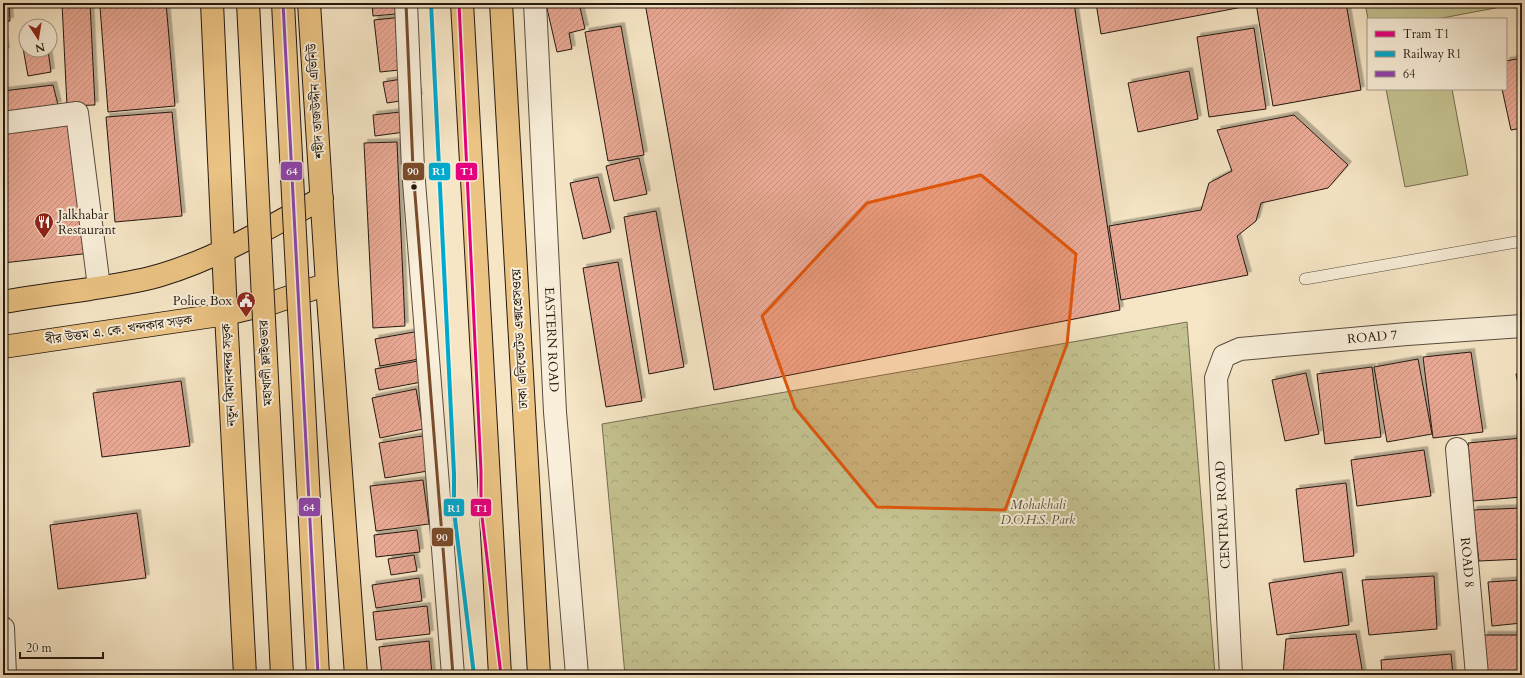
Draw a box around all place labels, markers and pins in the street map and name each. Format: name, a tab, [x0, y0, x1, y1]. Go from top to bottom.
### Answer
unlabelled marker	[409, 182, 419, 192]
place label: Jalkhabar Restaurant	[56, 206, 116, 239]
restaurant icon: Jalkhabar Restaurant	[33, 211, 55, 239]
public building icon: Police Box	[235, 290, 257, 318]
place label: Police Box	[173, 292, 233, 310]

